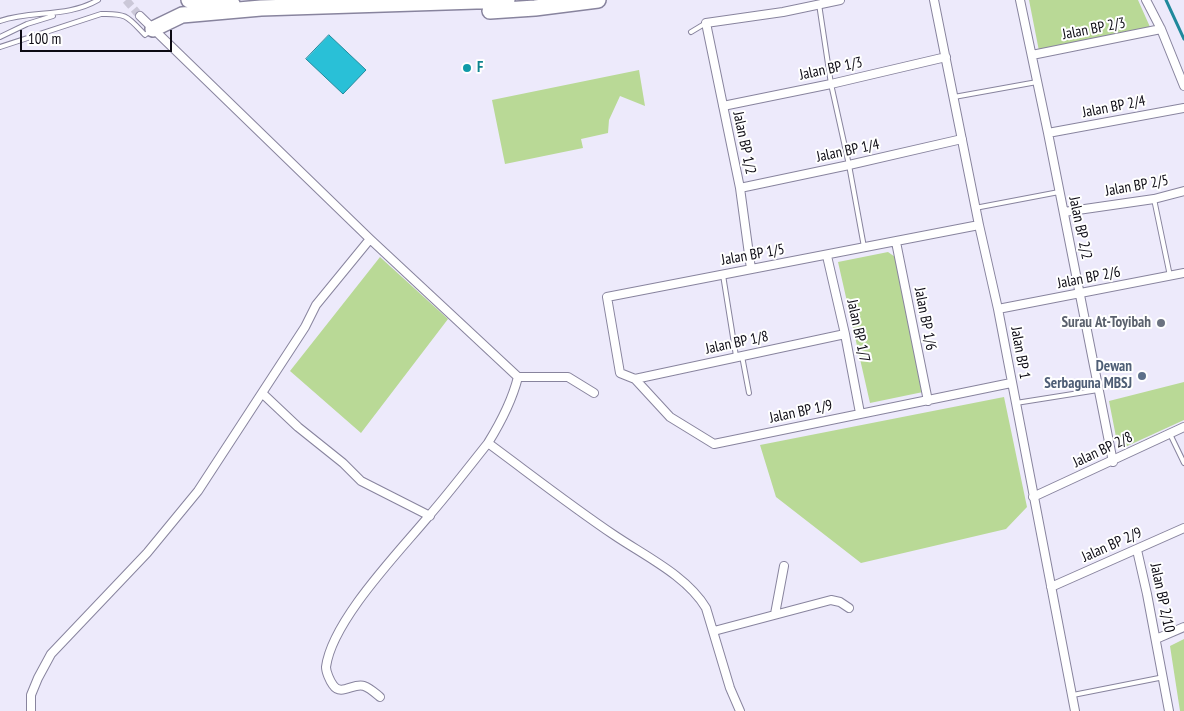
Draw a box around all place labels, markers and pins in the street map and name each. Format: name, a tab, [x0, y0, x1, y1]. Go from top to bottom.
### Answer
place label: F	[477, 59, 483, 77]
marker: F	[461, 62, 473, 74]
place label: Surau At-Toyibah	[1061, 314, 1151, 332]
marker: Surau At-Toyibah	[1155, 317, 1167, 329]
place label: Dewan Serbaguna MBSJ	[1044, 358, 1132, 393]
marker: Dewan Serbaguna MBSJ	[1136, 370, 1148, 382]

